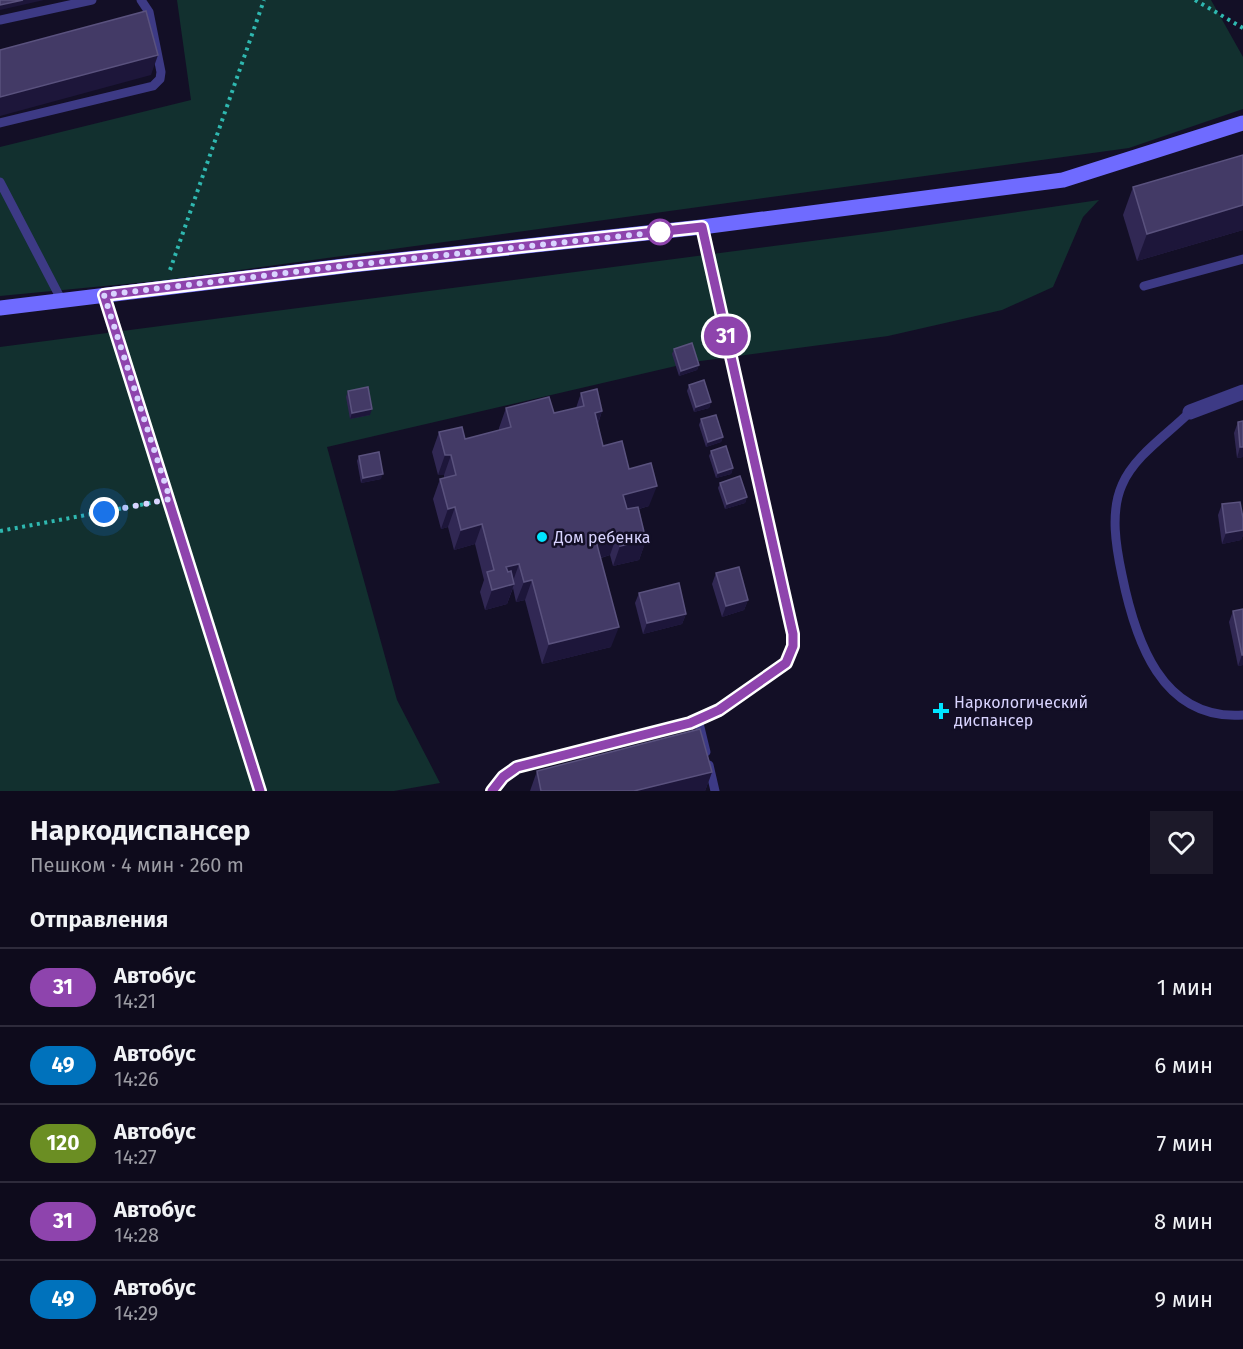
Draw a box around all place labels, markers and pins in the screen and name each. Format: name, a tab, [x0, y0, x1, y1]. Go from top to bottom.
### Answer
unlabelled marker	[647, 219, 673, 245]
place label: Дом ребенка	[553, 528, 651, 547]
marker: Дом ребенка	[535, 530, 549, 544]
place label: Наркологический диспансер	[954, 693, 1088, 730]
marker: Наркологический диспансер	[932, 702, 950, 720]

